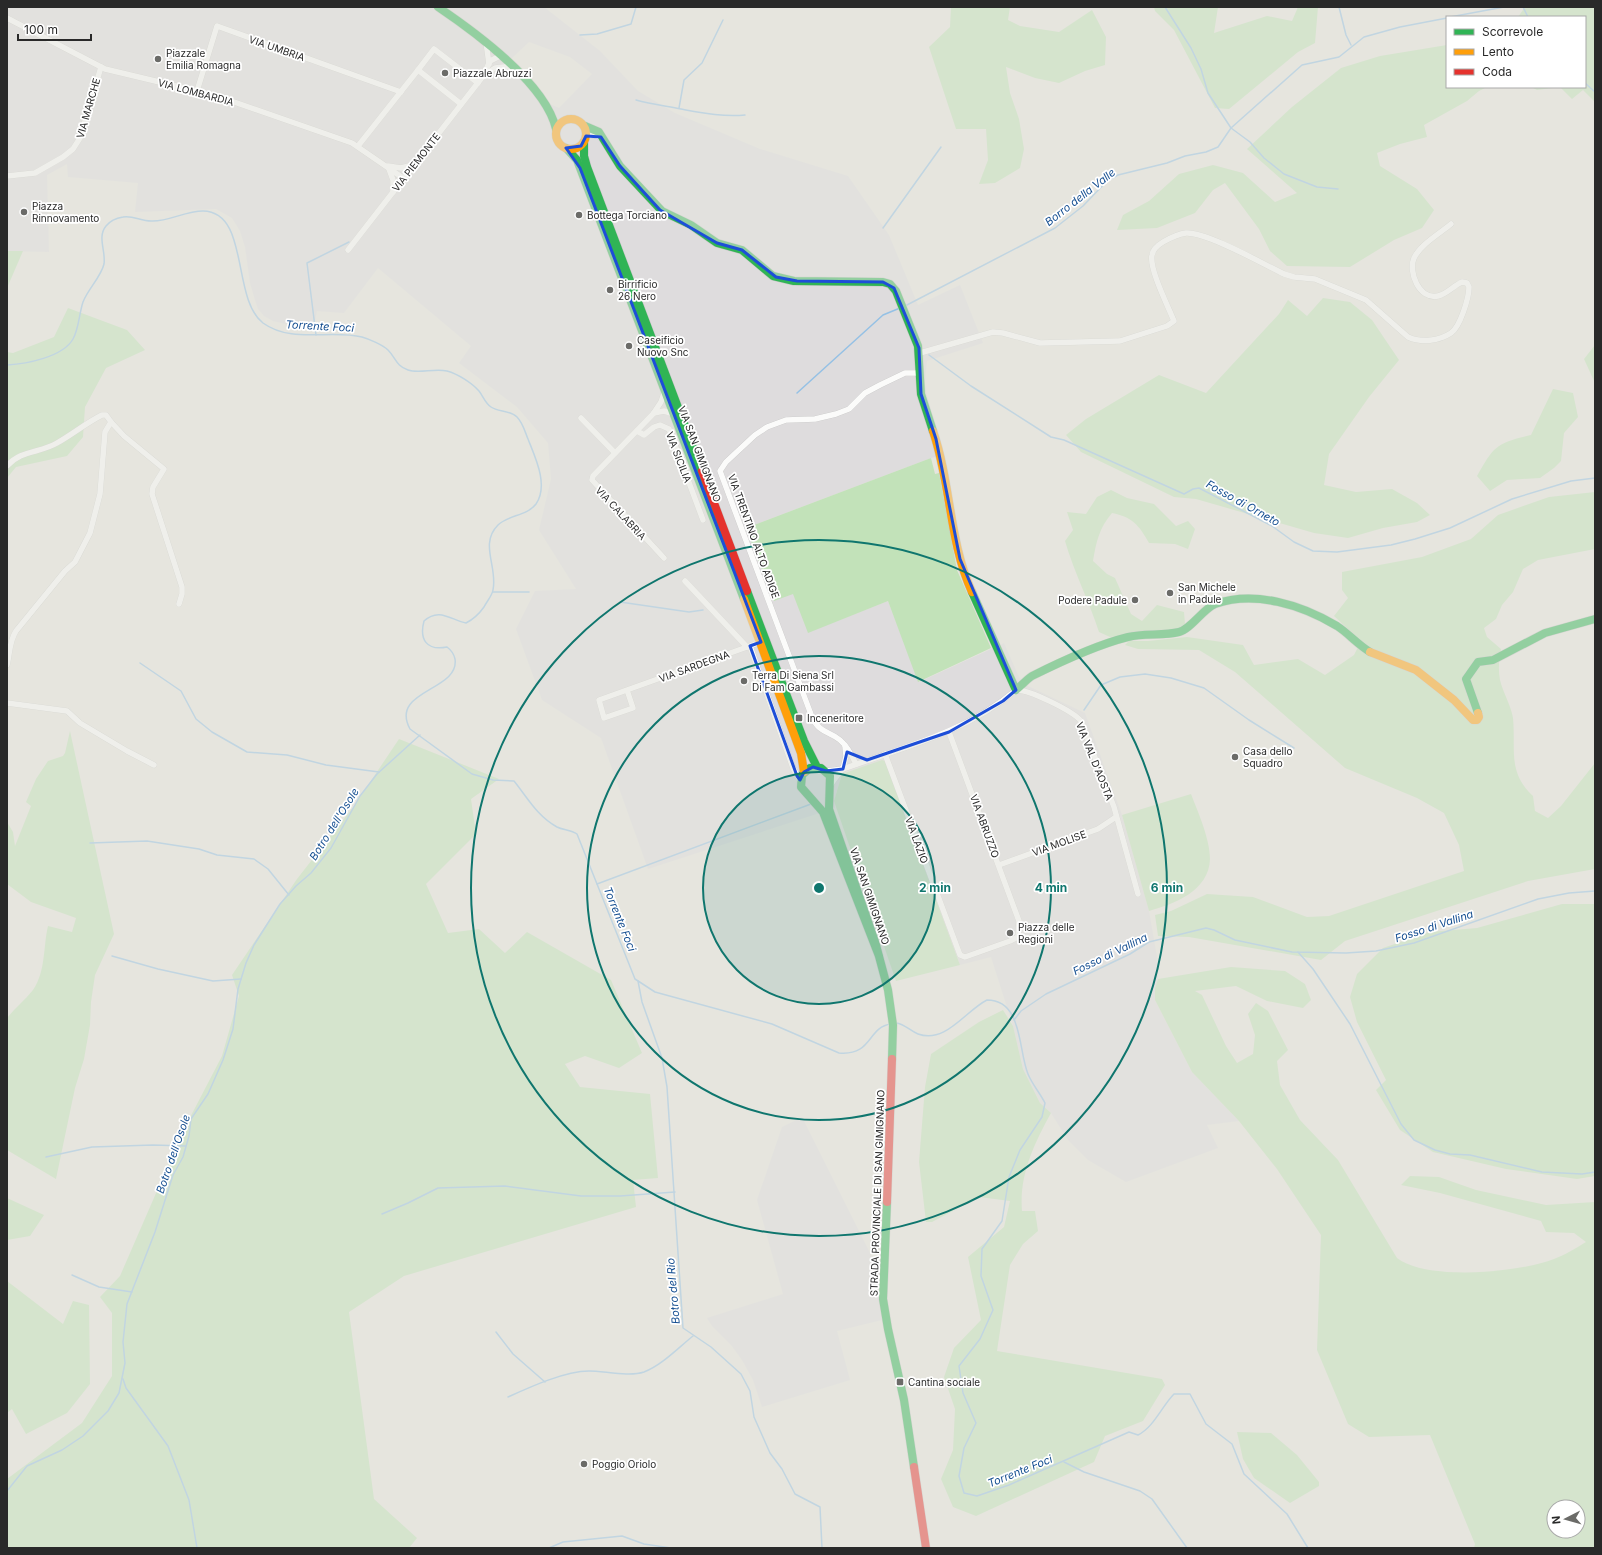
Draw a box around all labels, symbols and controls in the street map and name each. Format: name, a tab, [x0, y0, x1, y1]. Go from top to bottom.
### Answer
scale bar	[18, 16, 91, 42]
legend	[1446, 16, 1586, 88]
text: 100 m	[24, 22, 58, 37]
text: Scorrevole	[1482, 24, 1543, 39]
street label: VIA UMBRIA	[247, 33, 307, 63]
text: Lento	[1482, 44, 1514, 59]
place label: Piazzale Emilia Romagna	[166, 47, 241, 71]
marker: Piazzale Emilia Romagna	[153, 54, 163, 64]
text: Coda	[1482, 64, 1512, 79]
place label: Piazzale Abruzzi	[453, 67, 531, 79]
marker: Piazzale Abruzzi	[440, 68, 450, 78]
street label: VIA MARCHE	[74, 76, 102, 140]
street label: VIA LOMBARDIA	[157, 76, 235, 108]
street label: VIA PIEMONTE	[389, 130, 443, 194]
water label: Borro della Valle	[1042, 165, 1118, 229]
place label: Piazza Rinnovamento	[32, 200, 99, 224]
marker: Piazza Rinnovamento	[19, 207, 29, 217]
place label: Bottega Torciano	[587, 209, 667, 221]
marker: Bottega Torciano	[574, 210, 584, 220]
place label: Birrificio 26 Nero	[618, 278, 657, 302]
marker: Birrificio 26 Nero	[605, 285, 615, 295]
water label: Torrente Foci	[285, 317, 355, 335]
place label: Caseificio Nuovo Snc	[637, 334, 689, 358]
marker: Caseificio Nuovo Snc	[624, 341, 634, 351]
street label: VIA SAN GIMIGNANO	[676, 404, 724, 504]
street label: VIA SICILIA	[664, 430, 694, 484]
street label: VIA TRENTINO ALTO ADIGE	[726, 472, 782, 600]
water label: Fosso di Orneto	[1204, 477, 1283, 529]
street label: VIA CALABRIA	[593, 484, 649, 542]
place label: San Michele in Padule	[1178, 581, 1236, 605]
marker: San Michele in Padule	[1165, 588, 1175, 598]
place label: Podere Padule	[1058, 594, 1127, 606]
marker: Podere Padule	[1130, 595, 1140, 605]
street label: VIA SARDEGNA	[657, 648, 731, 684]
place label: Terra Di Siena Srl Di Fam Gambassi	[752, 669, 834, 693]
marker: Terra Di Siena Srl Di Fam Gambassi	[739, 676, 749, 686]
place label: Inceneritore	[807, 712, 864, 724]
marker: Inceneritore	[794, 713, 804, 723]
street label: VIA VAL D'AOSTA	[1074, 720, 1116, 802]
place label: Casa dello Squadro	[1243, 745, 1292, 769]
marker: Casa dello Squadro	[1230, 752, 1240, 762]
water label: Botro dell'Osole	[306, 785, 362, 863]
street label: VIA ABRUZZO	[968, 793, 1002, 860]
street label: VIA LAZIO	[903, 815, 931, 865]
street label: VIA MOLISE	[1030, 828, 1088, 858]
street label: VIA SAN GIMIGNANO	[848, 846, 892, 946]
text: 2 min	[919, 880, 951, 895]
text: 4 min	[1035, 880, 1067, 895]
text: 6 min	[1151, 880, 1183, 895]
centre of rings	[812, 881, 826, 895]
water label: Torrente Foci	[601, 885, 639, 954]
water label: Fosso di Vallina	[1393, 907, 1475, 945]
place label: Piazza delle Regioni	[1018, 921, 1075, 945]
marker: Piazza delle Regioni	[1005, 928, 1015, 938]
water label: Fosso di Vallina	[1070, 930, 1150, 978]
street label: STRADA PROVINCIALE DI SAN GIMIGNANO	[867, 1089, 887, 1297]
water label: Botro dell'Osole	[153, 1113, 193, 1195]
water label: Botro del Rio	[663, 1257, 683, 1325]
place label: Cantina sociale	[908, 1376, 980, 1388]
marker: Cantina sociale	[895, 1377, 905, 1387]
water label: Torrente Foci	[986, 1452, 1055, 1490]
place label: Poggio Oriolo	[592, 1458, 656, 1470]
marker: Poggio Oriolo	[579, 1459, 589, 1469]
north arrow	[1546, 1499, 1586, 1539]
text: N	[1549, 1515, 1563, 1525]

